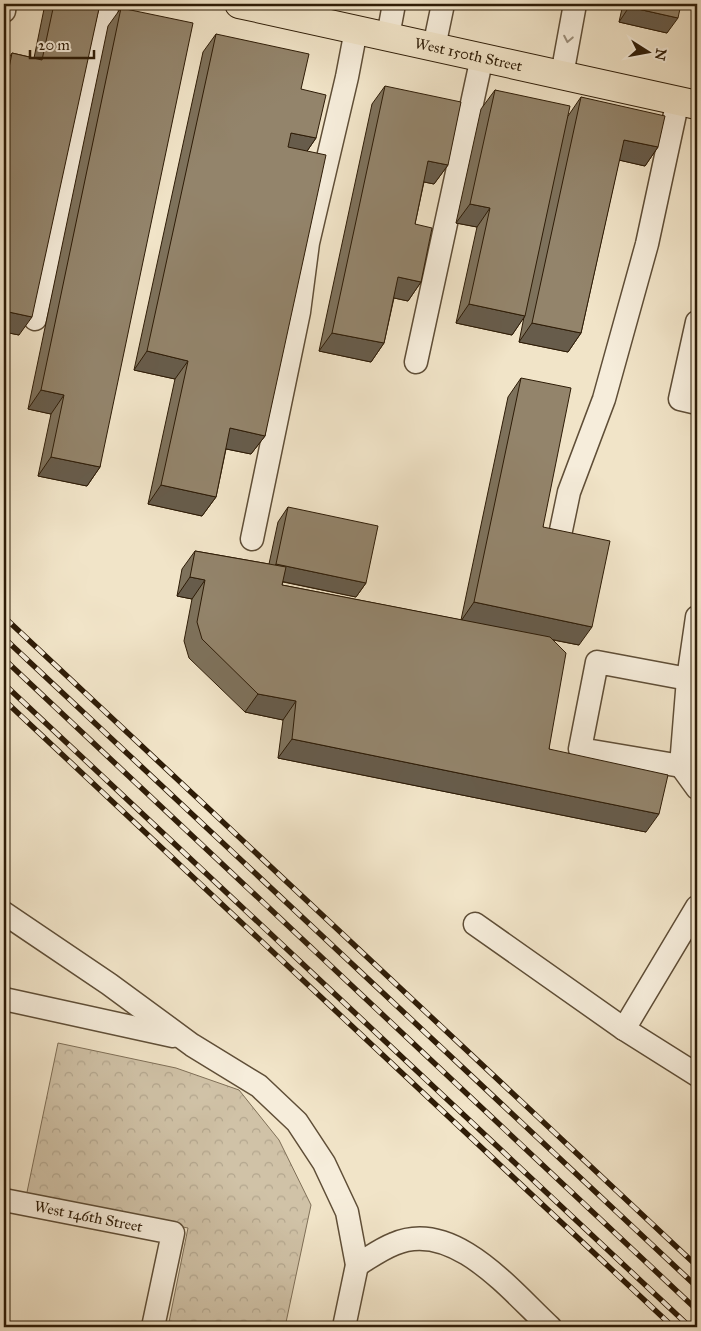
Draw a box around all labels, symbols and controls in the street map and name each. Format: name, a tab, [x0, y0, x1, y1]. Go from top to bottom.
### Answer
scale bar	[30, 28, 94, 60]
north arrow	[624, 28, 674, 78]
street label: West 150th Street	[413, 34, 525, 75]
one-way arrow	[564, 35, 574, 44]
text: 20 m	[38, 36, 70, 54]
text: N	[651, 47, 670, 62]
street label: West 146th Street	[33, 1197, 145, 1236]

